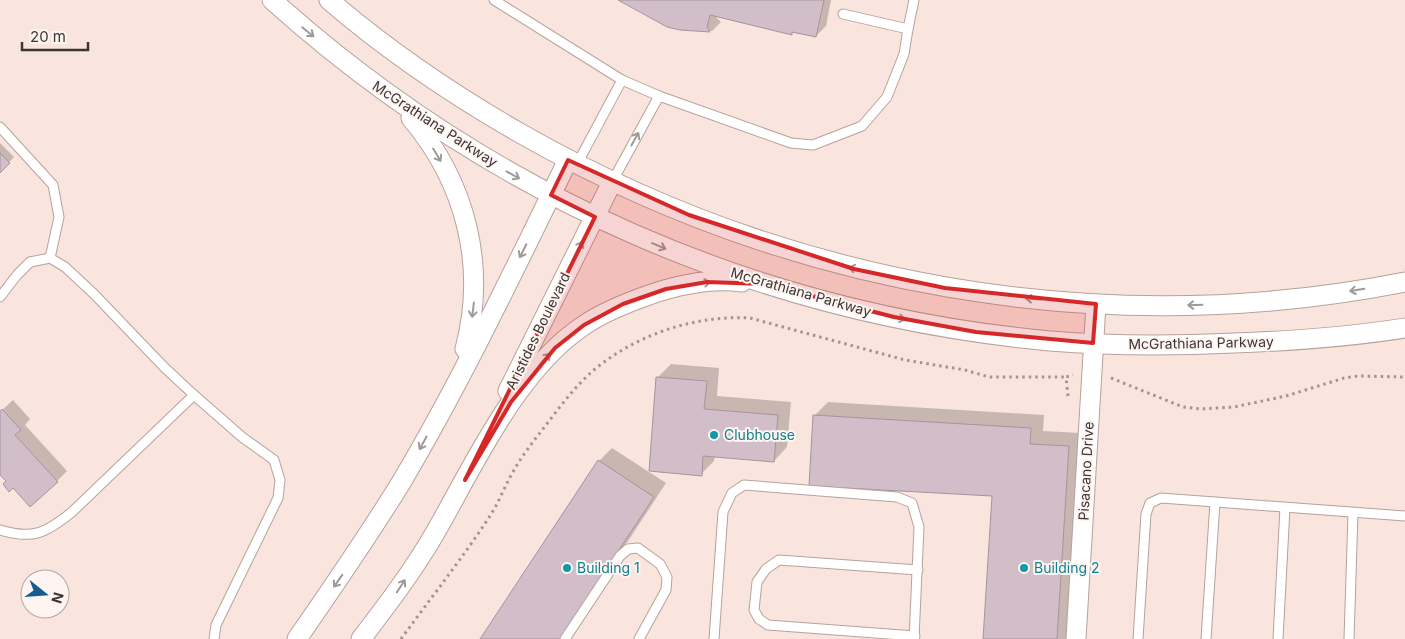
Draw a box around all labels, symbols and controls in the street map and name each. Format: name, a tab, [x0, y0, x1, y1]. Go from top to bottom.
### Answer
scale bar	[22, 20, 89, 52]
text: 20 m	[30, 27, 66, 46]
one-way arrow	[302, 27, 315, 38]
street label: McGrathiana Parkway	[370, 77, 501, 170]
one-way arrow	[631, 132, 640, 147]
one-way arrow	[432, 147, 442, 162]
one-way arrow	[506, 170, 520, 180]
one-way arrow	[575, 241, 584, 256]
one-way arrow	[651, 241, 666, 251]
one-way arrow	[518, 243, 527, 258]
street label: McGrathiana Parkway	[729, 263, 873, 320]
one-way arrow	[848, 264, 864, 273]
street label: Aristides Boulevard	[502, 269, 573, 392]
one-way arrow	[695, 277, 711, 287]
one-way arrow	[1349, 285, 1365, 295]
one-way arrow	[1025, 294, 1041, 304]
one-way arrow	[1188, 301, 1204, 310]
one-way arrow	[468, 302, 478, 318]
one-way arrow	[890, 314, 906, 323]
street label: McGrathiana Parkway	[1128, 333, 1274, 352]
one-way arrow	[539, 353, 551, 366]
street label: Pisacano Drive	[1074, 421, 1097, 521]
place label: Clubhouse	[724, 426, 795, 443]
marker: Clubhouse	[708, 429, 720, 441]
one-way arrow	[418, 435, 428, 450]
place label: Building 1	[577, 559, 640, 576]
place label: Building 2	[1034, 559, 1100, 576]
marker: Building 1	[561, 562, 573, 574]
marker: Building 2	[1018, 562, 1030, 574]
north arrow	[20, 569, 70, 619]
one-way arrow	[333, 574, 343, 588]
one-way arrow	[395, 579, 406, 593]
text: N	[48, 590, 68, 606]

